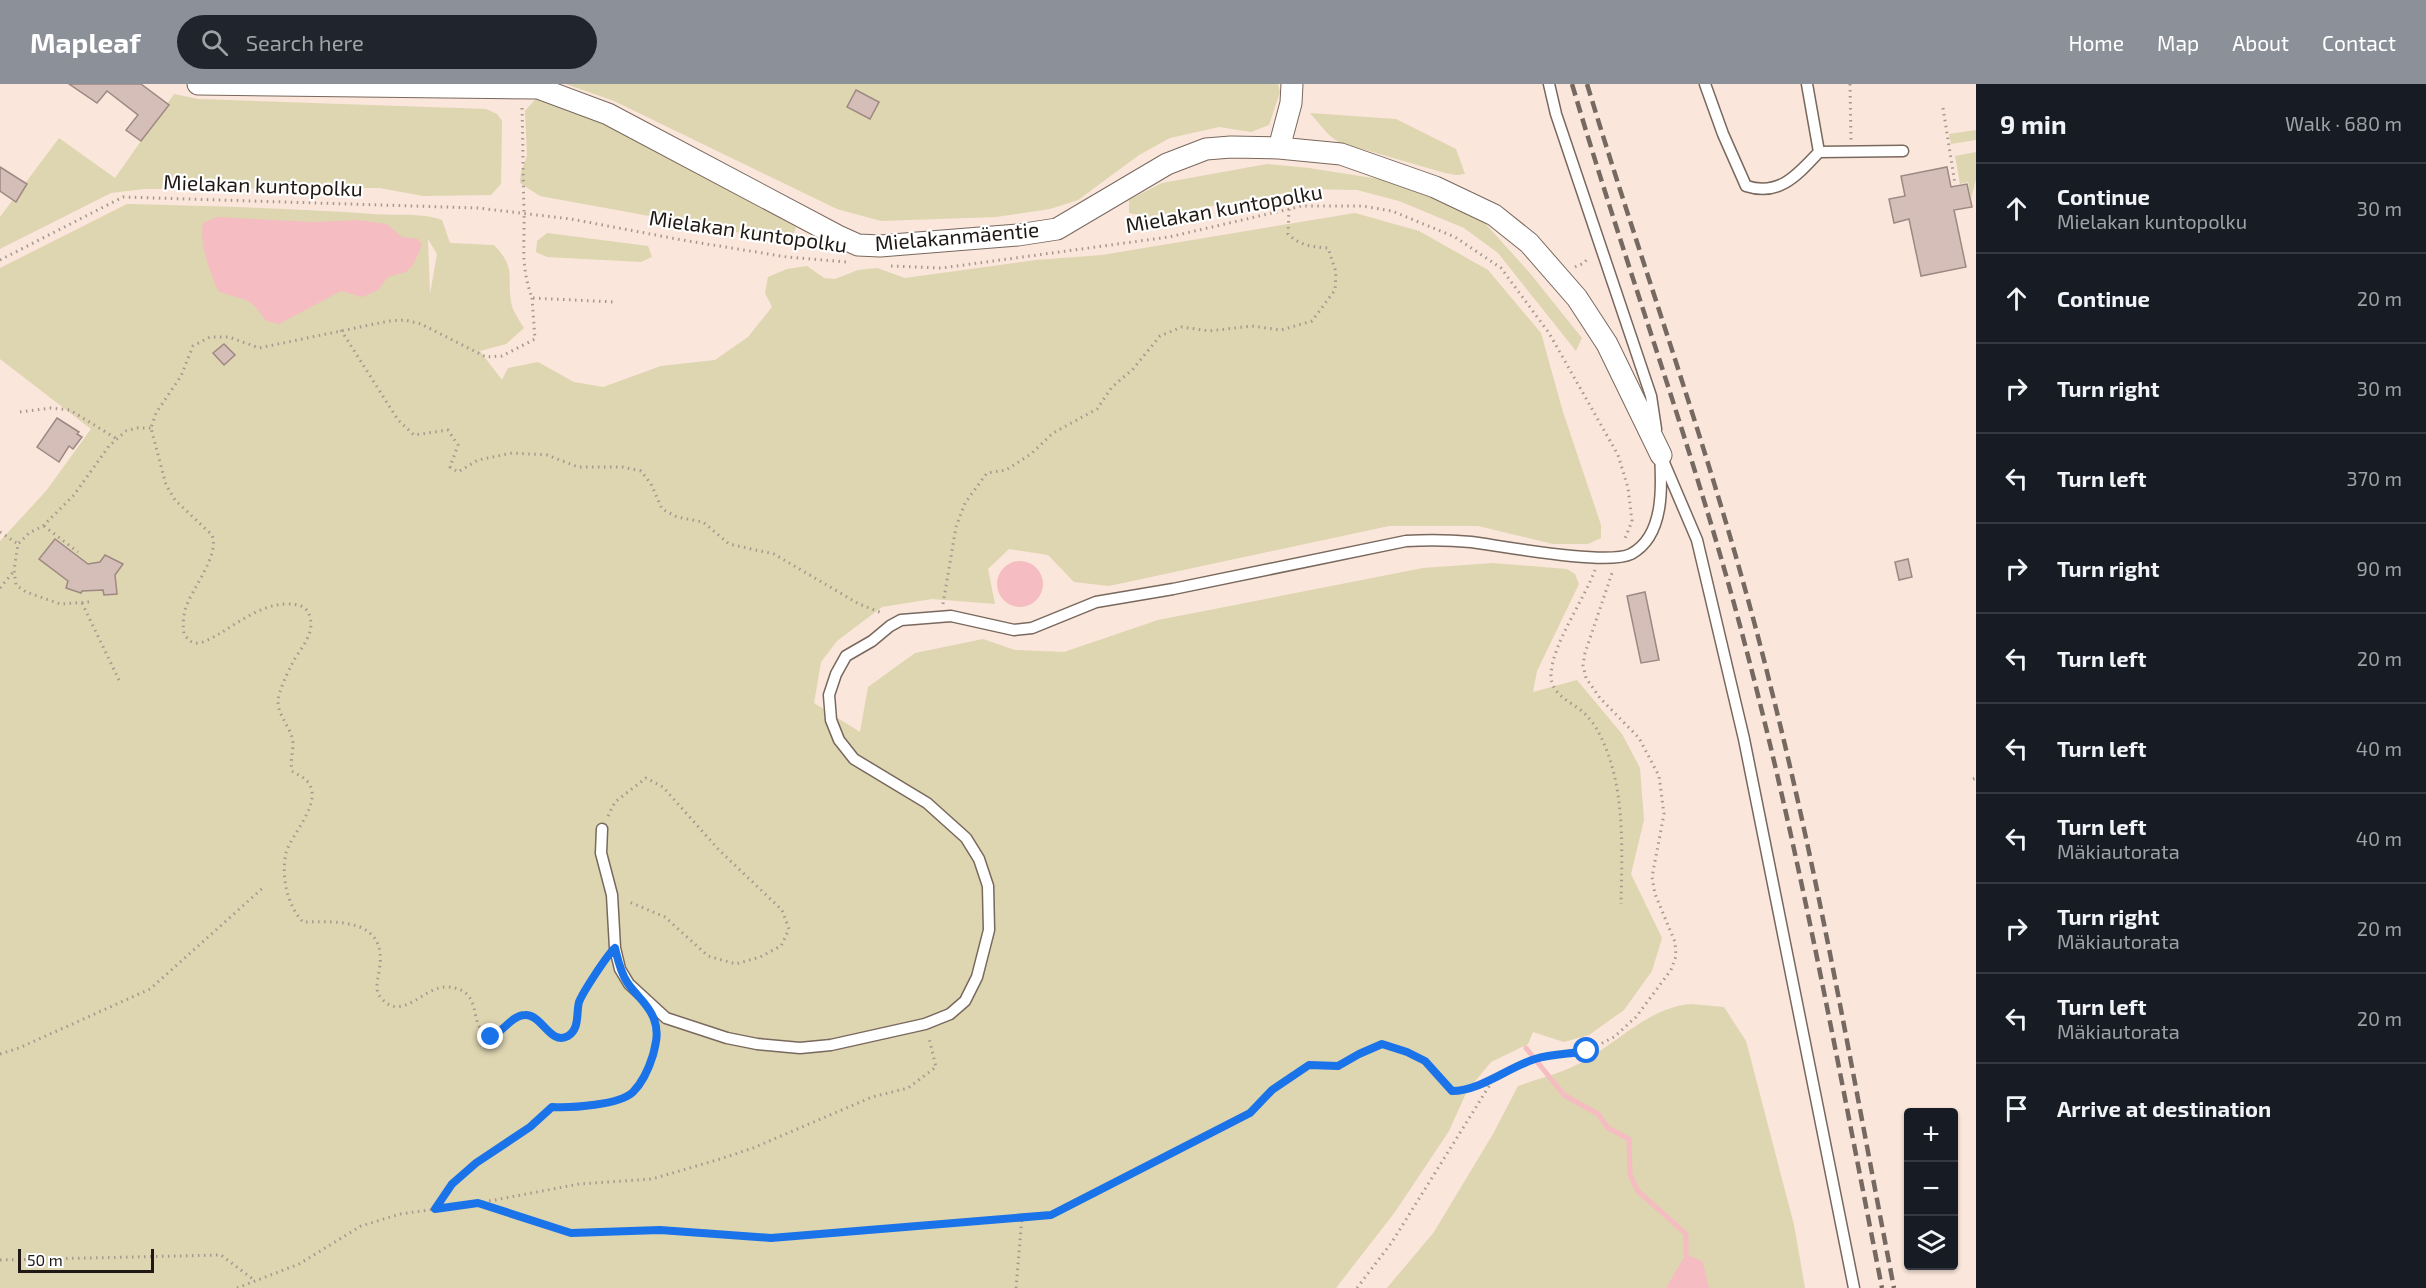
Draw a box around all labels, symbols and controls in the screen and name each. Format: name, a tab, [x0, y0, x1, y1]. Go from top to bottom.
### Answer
search box	[177, 15, 597, 69]
text: Mapleaf	[30, 25, 141, 59]
icon: search	[198, 26, 231, 59]
text: Search here	[246, 29, 364, 55]
text: Home	[2068, 30, 2124, 55]
text: Map	[2157, 30, 2199, 55]
text: About	[2232, 30, 2289, 55]
text: Contact	[2322, 30, 2396, 55]
text: 9 min	[2000, 108, 2067, 139]
text: Walk · 680 m	[2285, 111, 2402, 135]
street label: Mielakan kuntopolku	[163, 169, 363, 200]
street label: Mielakan kuntopolku	[1123, 178, 1324, 237]
text: Continue	[2057, 183, 2150, 209]
icon: ahead	[2000, 192, 2033, 225]
text: 30 m	[2357, 196, 2402, 220]
street label: Mielakan kuntopolku	[648, 204, 849, 257]
text: Mielakan kuntopolku	[2057, 209, 2247, 233]
street label: Mielakanmäentie	[874, 216, 1040, 255]
icon: ahead	[2000, 282, 2033, 315]
text: Continue	[2057, 285, 2150, 311]
text: 20 m	[2357, 286, 2402, 310]
icon: right	[2000, 372, 2033, 405]
text: Turn right	[2057, 375, 2159, 401]
text: 30 m	[2357, 376, 2402, 400]
icon: left	[2000, 462, 2033, 495]
text: Turn left	[2057, 465, 2146, 491]
text: 370 m	[2347, 466, 2402, 490]
icon: right	[2000, 552, 2033, 585]
text: Turn right	[2057, 555, 2159, 581]
text: 90 m	[2357, 556, 2402, 580]
icon: left	[2000, 642, 2033, 675]
text: Turn left	[2057, 645, 2146, 671]
text: 20 m	[2357, 646, 2402, 670]
icon: left	[2000, 732, 2033, 765]
text: Turn left	[2057, 735, 2146, 761]
text: 40 m	[2356, 736, 2402, 760]
text: Turn left	[2057, 813, 2146, 839]
icon: left	[2000, 822, 2033, 855]
text: 40 m	[2356, 826, 2402, 850]
text: Mäkiautorata	[2057, 839, 2180, 863]
text: Turn right	[2057, 903, 2159, 929]
icon: right	[2000, 912, 2033, 945]
text: 20 m	[2357, 916, 2402, 940]
text: Mäkiautorata	[2057, 929, 2180, 953]
text: Turn left	[2057, 993, 2146, 1019]
icon: left	[2000, 1002, 2033, 1035]
text: 20 m	[2357, 1006, 2402, 1030]
text: Mäkiautorata	[2057, 1019, 2180, 1043]
route end	[477, 1023, 503, 1049]
route start	[1573, 1037, 1599, 1063]
icon: arrive	[2000, 1092, 2033, 1125]
text: Arrive at destination	[2057, 1095, 2271, 1121]
map controls	[1904, 1108, 1958, 1270]
button: +	[1904, 1108, 1958, 1162]
button: −	[1904, 1162, 1958, 1216]
button: layers	[1904, 1216, 1958, 1270]
scale bar	[18, 1246, 154, 1274]
text: 50 m	[27, 1250, 63, 1269]

